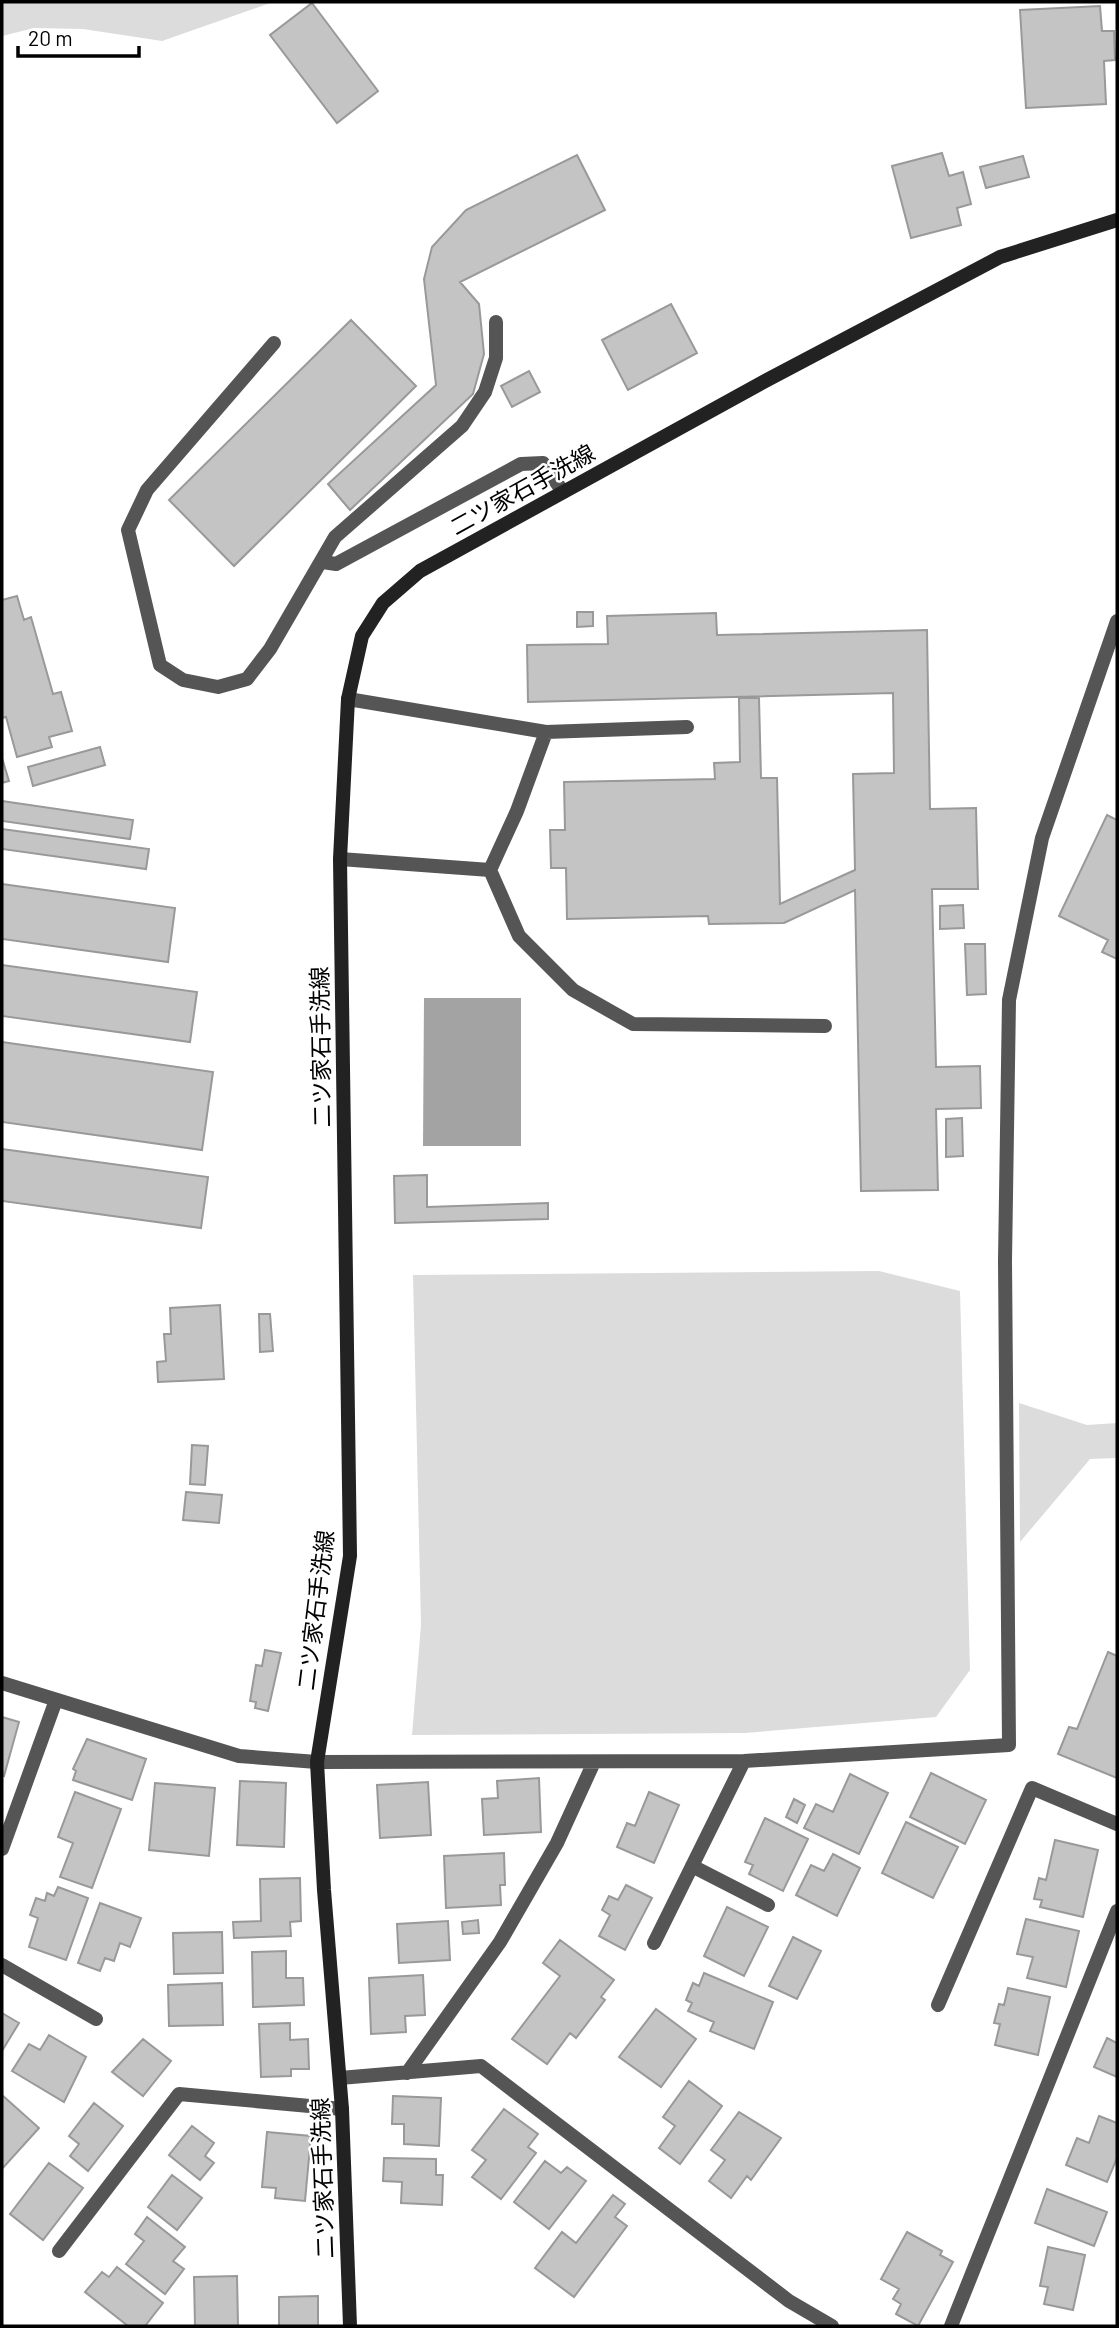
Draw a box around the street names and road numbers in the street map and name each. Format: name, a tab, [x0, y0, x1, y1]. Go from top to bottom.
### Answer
street label: 二ツ家石手洗線	[445, 438, 599, 540]
street label: 二ツ家石手洗線	[305, 966, 335, 1128]
street label: 二ツ家石手洗線	[291, 1528, 339, 1692]
street label: 二ツ家石手洗線	[305, 2097, 339, 2259]

